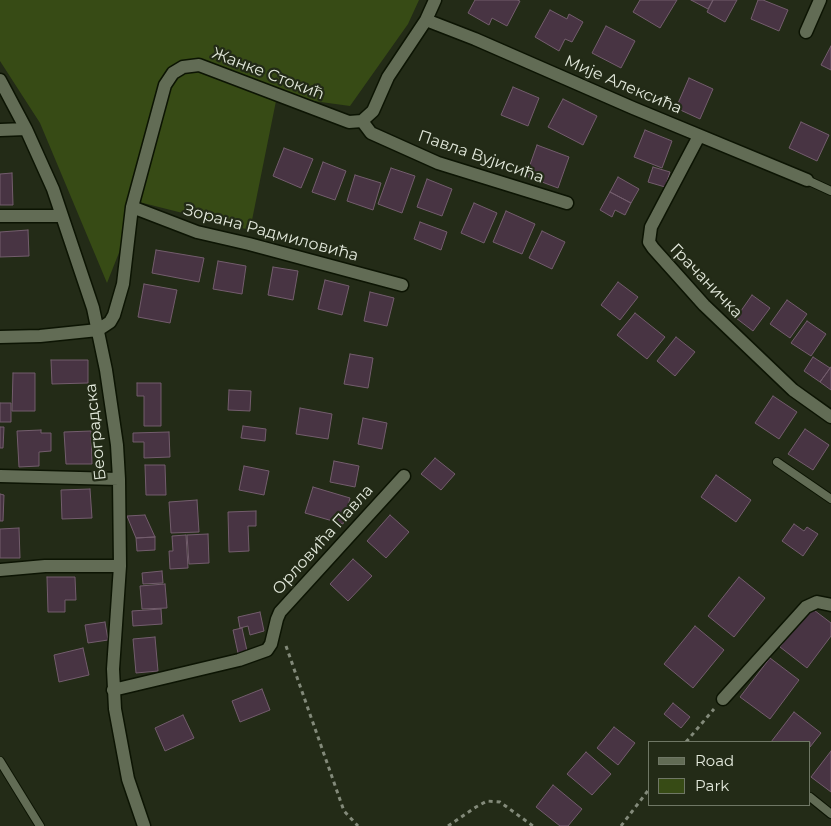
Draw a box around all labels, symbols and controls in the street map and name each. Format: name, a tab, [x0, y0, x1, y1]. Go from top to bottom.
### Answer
street label: Жанке Стокић	[209, 44, 327, 104]
street label: Мије Алексића	[561, 52, 685, 118]
street label: Павла Вујисића	[416, 126, 546, 188]
street label: Зорана Радмиловића	[181, 200, 361, 266]
street label: Грачаничка	[666, 240, 746, 322]
street label: Београдска	[81, 383, 111, 481]
street label: Орловића Павла	[269, 481, 377, 599]
legend	[648, 741, 811, 806]
text: Road	[695, 751, 734, 770]
text: Park	[695, 776, 729, 795]

